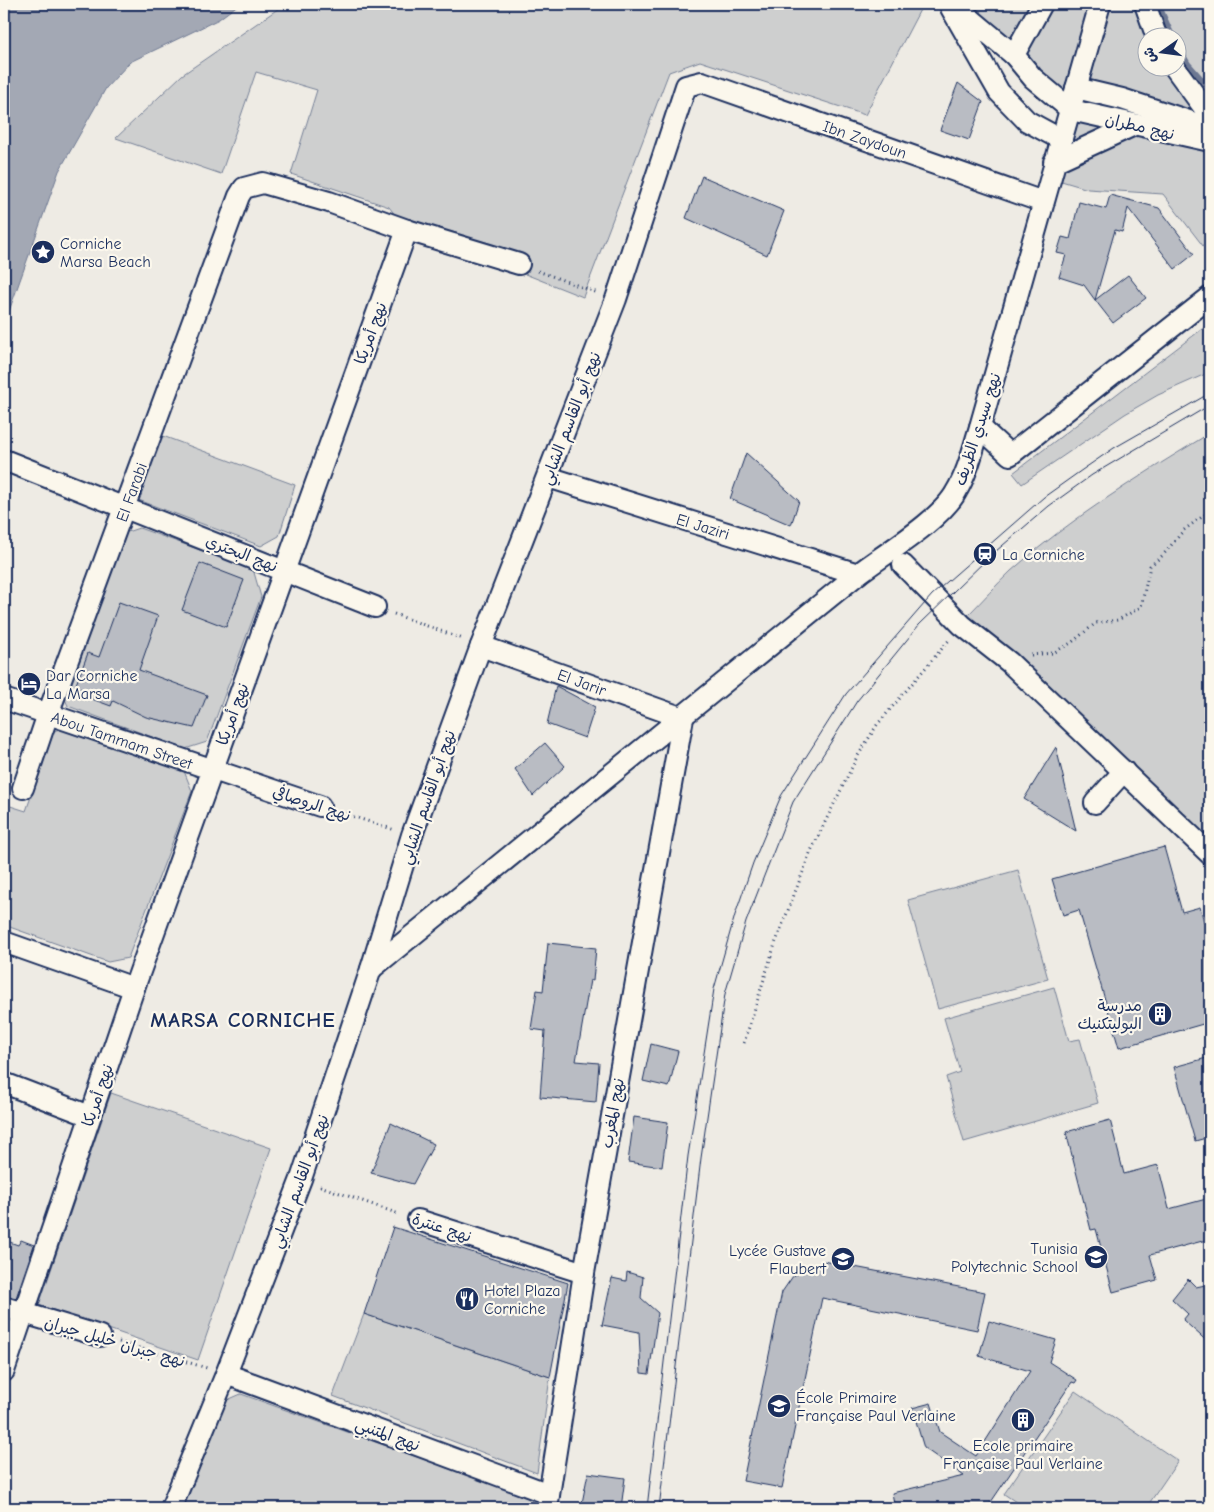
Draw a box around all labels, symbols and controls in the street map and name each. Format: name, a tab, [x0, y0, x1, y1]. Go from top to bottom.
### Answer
north arrow	[1136, 28, 1186, 78]
text: ش	[1140, 45, 1160, 65]
street label: نهج مطران	[1103, 110, 1176, 145]
street label: Ibn Zaydoun	[820, 117, 909, 163]
place label: Corniche Marsa Beach	[60, 235, 151, 271]
place icon: Corniche Marsa Beach	[30, 239, 56, 265]
street label: نهج أمريكا	[351, 300, 391, 367]
street label: نهج أبو القاسم الشابي	[537, 349, 609, 489]
street label: نهج سيدي الظريف	[951, 371, 1007, 489]
street label: El Farabi	[113, 460, 151, 524]
street label: El Jaziri	[674, 510, 731, 544]
street label: نهج البحتري	[202, 532, 280, 578]
station icon: La Corniche	[972, 541, 998, 567]
place label: La Corniche	[1002, 546, 1085, 564]
street label: El Jarir	[555, 666, 609, 700]
place label: Dar Corniche La Marsa	[46, 667, 137, 703]
hotel icon: Dar Corniche La Marsa	[16, 671, 42, 697]
street label: نهج أمريكا	[213, 681, 253, 748]
street label: Abou Tammam Street	[49, 708, 195, 774]
street label: نهج أبو القاسم الشابي	[397, 728, 464, 868]
street label: نهج الروصافي	[270, 782, 353, 827]
place label: مدرسة البوليتكنيك	[1077, 997, 1142, 1034]
building icon: مدرسة البوليتكنيك	[1147, 1001, 1173, 1027]
district label: MARSA CORNICHE	[150, 1008, 336, 1032]
street label: نهج أمريكا	[79, 1062, 118, 1129]
street label: نهج المغرب	[598, 1077, 629, 1150]
street label: نهج أبو القاسم الشابي	[267, 1112, 337, 1252]
street label: نهج عنترة	[409, 1210, 474, 1247]
place label: Tunisia Polytechnic School	[951, 1240, 1078, 1276]
place label: Lycée Gustave Flaubert	[729, 1242, 826, 1278]
school or university icon: Tunisia Polytechnic School	[1083, 1244, 1109, 1270]
school or university icon: Lycée Gustave Flaubert	[830, 1246, 856, 1272]
place label: Hotel Plaza Corniche	[484, 1282, 560, 1318]
restaurant icon: Hotel Plaza Corniche	[454, 1286, 480, 1312]
street label: نهج جبران خليل جبران	[42, 1313, 187, 1372]
place label: École Primaire Française Paul Verlaine	[796, 1388, 956, 1425]
school or university icon: École Primaire Française Paul Verlaine	[766, 1393, 792, 1419]
building icon: Ecole primaire Française Paul Verlaine	[1010, 1407, 1036, 1433]
street label: نهج المتنبي	[351, 1415, 422, 1460]
place label: Ecole primaire Française Paul Verlaine	[943, 1437, 1103, 1473]

